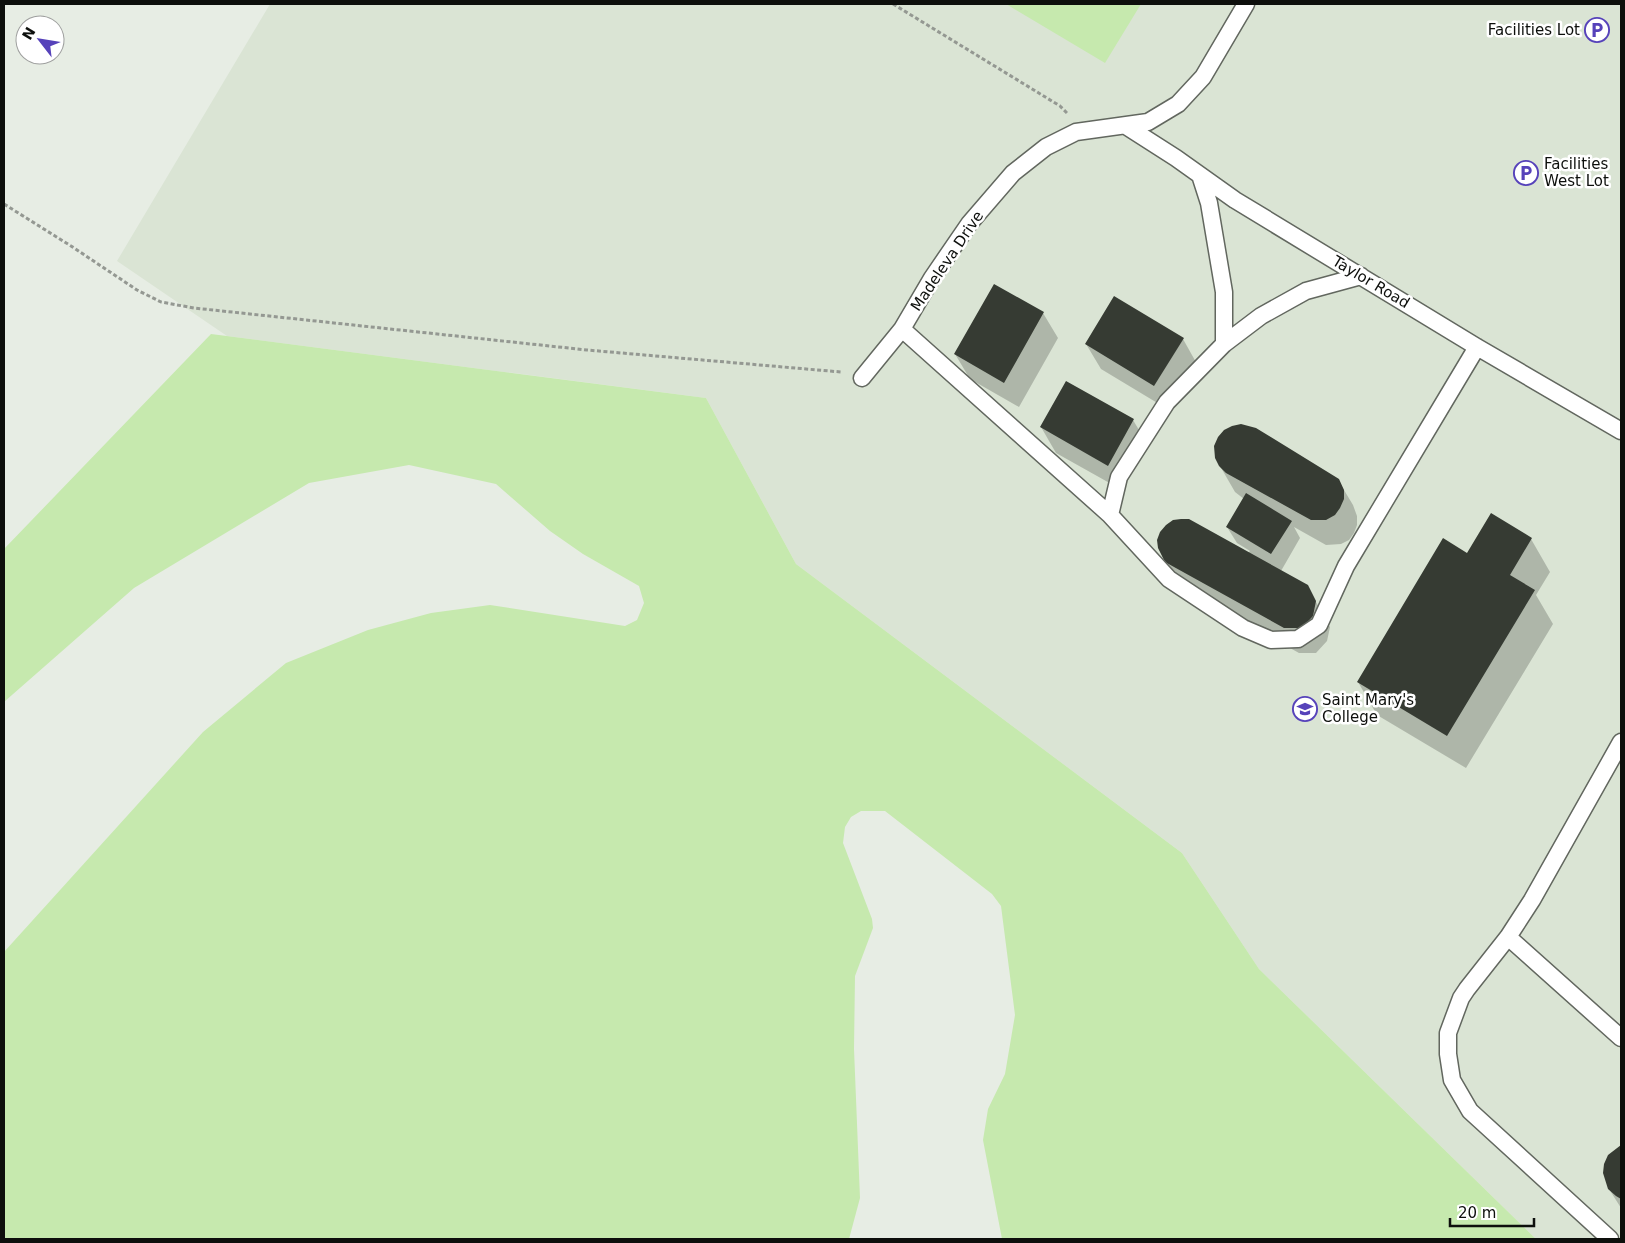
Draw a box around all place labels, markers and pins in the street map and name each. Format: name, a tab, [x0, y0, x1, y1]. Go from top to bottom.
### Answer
parking icon: Facilities Lot	[1584, 17, 1610, 43]
place label: Facilities Lot	[1488, 21, 1580, 39]
place label: Facilities West Lot	[1544, 155, 1609, 190]
parking icon: Facilities West Lot	[1513, 160, 1539, 186]
place label: Saint Mary's College	[1322, 691, 1414, 726]
school or university icon: Saint Mary's College	[1292, 696, 1318, 722]

